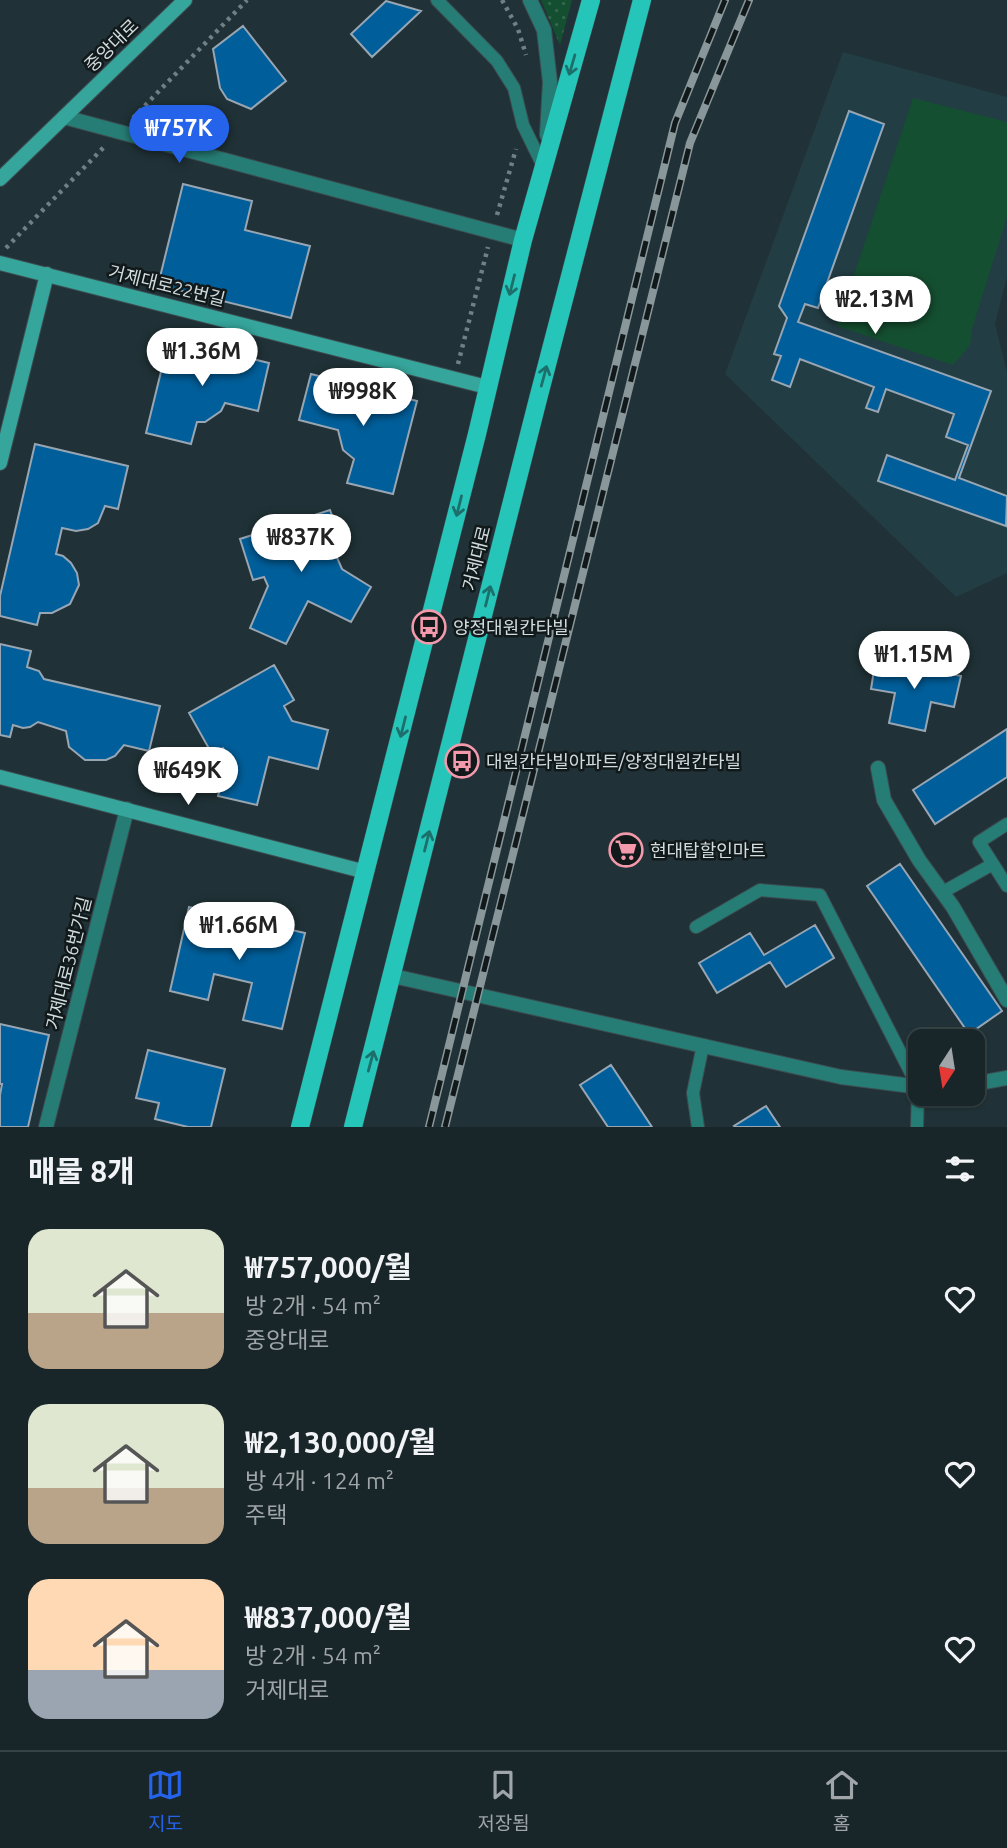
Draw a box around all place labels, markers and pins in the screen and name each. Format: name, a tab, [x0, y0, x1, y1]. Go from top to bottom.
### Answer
pin: ₩757K	[130, 106, 228, 165]
pin: ₩2.13M	[818, 276, 932, 336]
pin: ₩1.36M	[145, 328, 259, 388]
pin: ₩998K	[314, 368, 412, 428]
pin: ₩837K	[252, 514, 350, 574]
bus stop icon: 양정대원칸타빌	[410, 608, 448, 646]
place label: 양정대원칸타빌	[453, 617, 569, 637]
pin: ₩1.15M	[857, 632, 971, 691]
bus stop icon: 대원칸타빌아파트/양정대원칸타빌	[443, 742, 481, 780]
pin: ₩649K	[139, 748, 237, 807]
place label: 대원칸타빌아파트/양정대원칸타빌	[486, 751, 741, 771]
supermarket icon: 현대탑할인마트	[607, 831, 645, 869]
place label: 현대탑할인마트	[650, 840, 766, 860]
pin: ₩1.66M	[182, 902, 296, 962]

